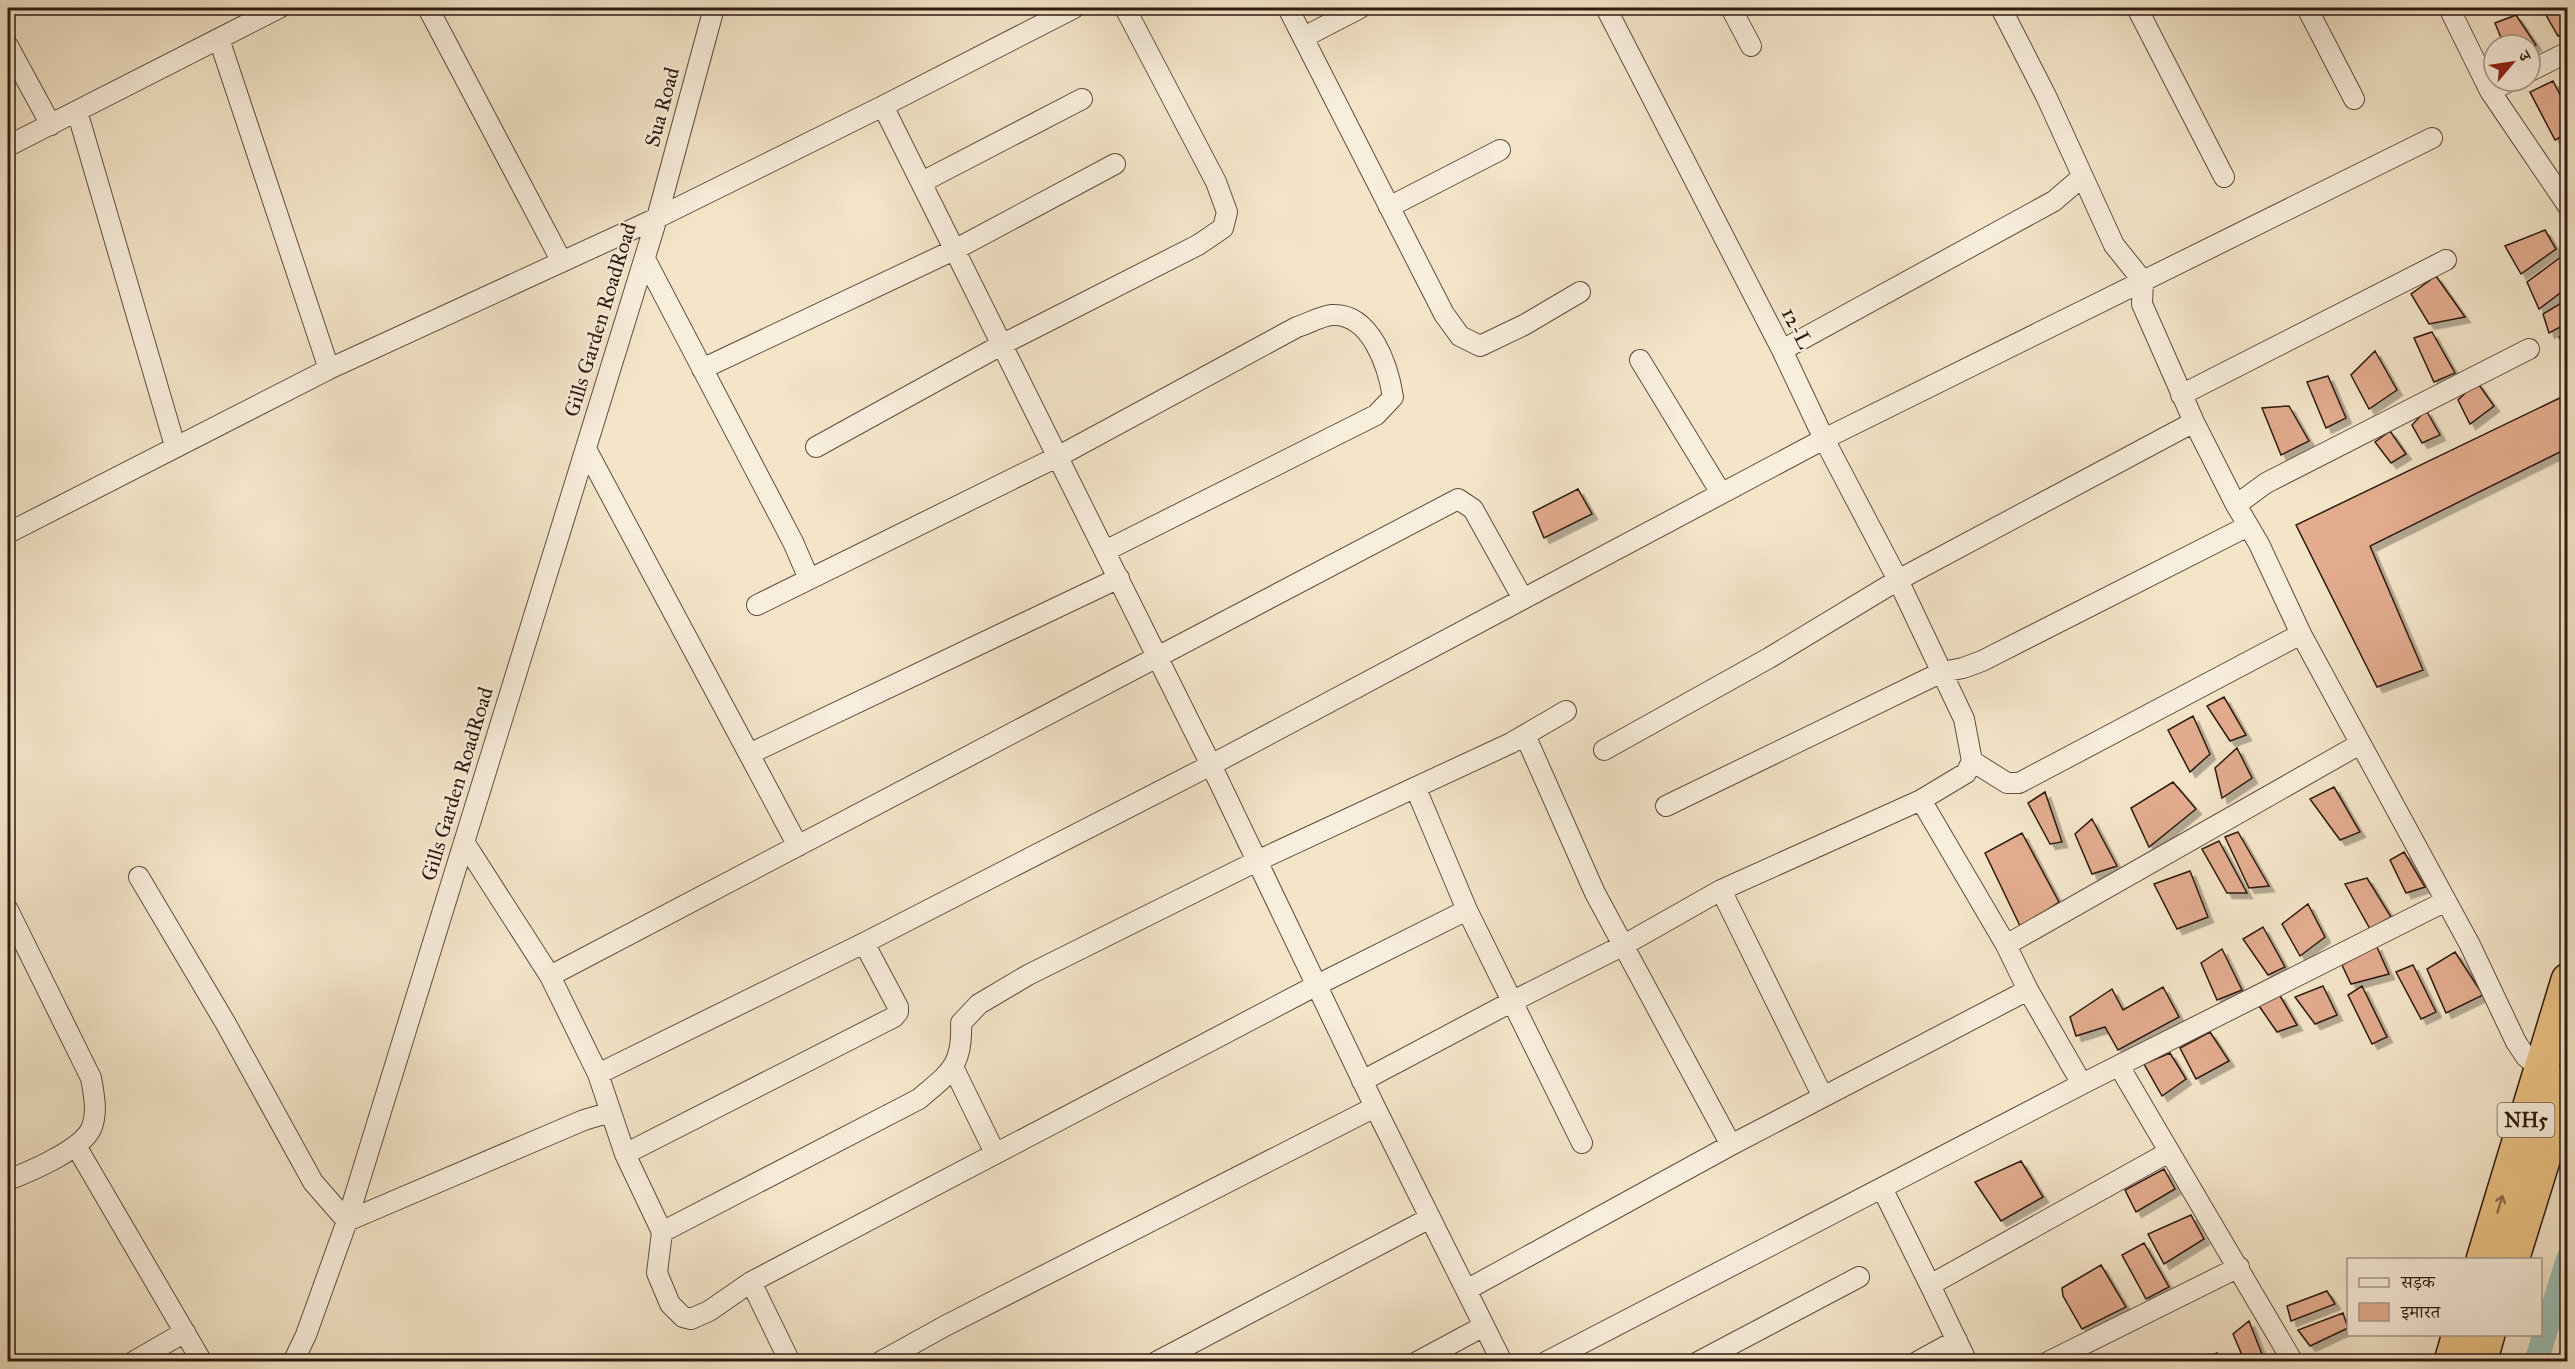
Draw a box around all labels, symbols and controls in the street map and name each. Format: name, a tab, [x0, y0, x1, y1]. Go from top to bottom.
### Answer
north arrow	[2482, 33, 2542, 93]
text: उ	[2514, 47, 2536, 66]
street label: Sua Road	[639, 64, 685, 150]
street label: Gills Garden RoadRoad	[558, 219, 642, 420]
street label: 12-L	[1776, 303, 1819, 353]
street label: Gills Garden RoadRoad	[415, 683, 499, 884]
road number: NH5	[2498, 1103, 2554, 1137]
one-way arrow	[2495, 1195, 2506, 1214]
legend	[2347, 1258, 2542, 1336]
text: सड़क	[2400, 1271, 2436, 1293]
text: इमारत	[2400, 1301, 2441, 1323]

